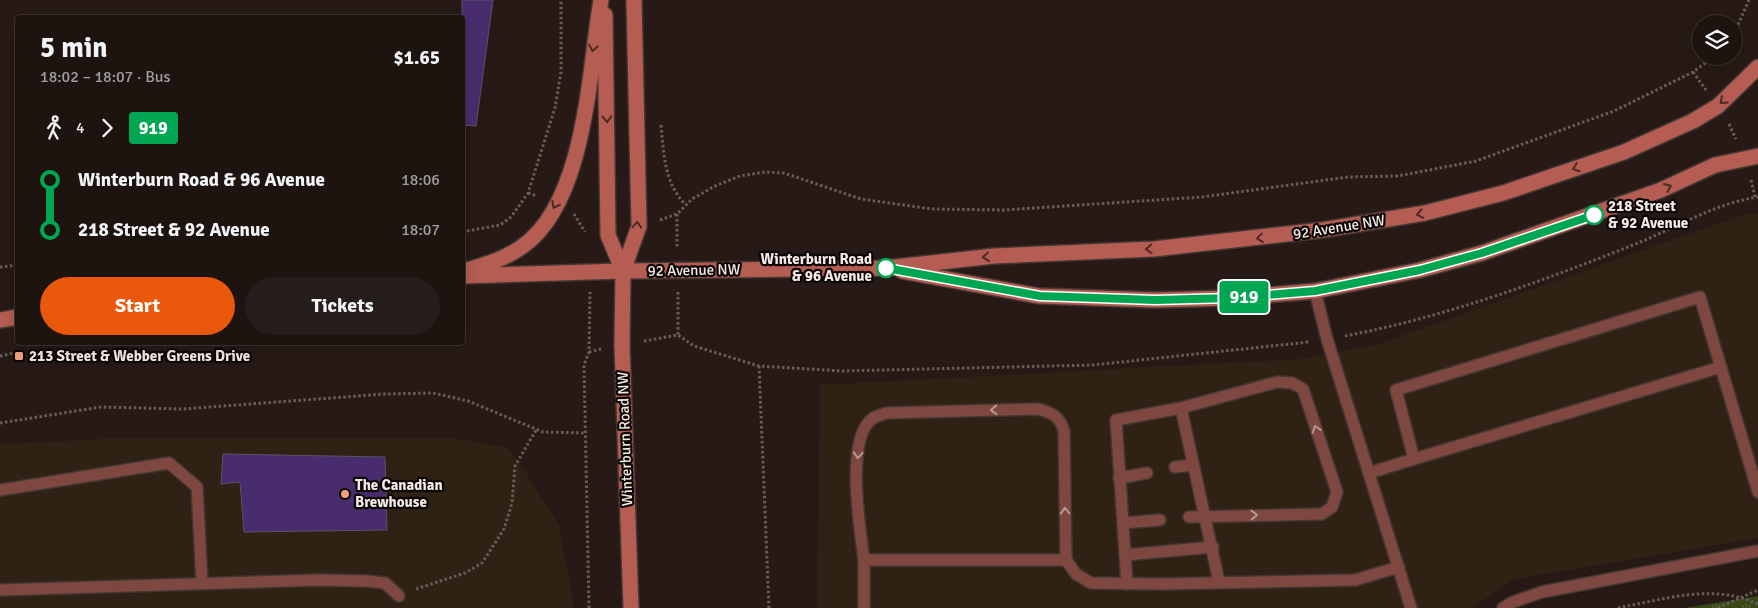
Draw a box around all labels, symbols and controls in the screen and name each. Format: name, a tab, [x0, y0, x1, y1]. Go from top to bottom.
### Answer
map controls	[1692, 15, 1742, 65]
button: layers	[1692, 15, 1742, 65]
text: 5 min	[40, 31, 108, 65]
one-way arrow	[588, 45, 599, 53]
text: $1.65	[394, 46, 440, 70]
text: 18:02 – 18:07 · Bus	[40, 67, 171, 87]
one-way arrow	[1720, 95, 1729, 104]
icon: walk	[40, 114, 68, 142]
icon: forward	[93, 114, 121, 142]
one-way arrow	[602, 115, 612, 123]
text: 919	[139, 117, 168, 139]
text: 4	[76, 118, 85, 138]
one-way arrow	[1573, 162, 1581, 172]
text: Winterburn Road & 96 Avenue	[78, 168, 325, 192]
text: 18:06	[401, 170, 440, 190]
one-way arrow	[1663, 182, 1672, 193]
place label: 218 Street & 92 Avenue	[1608, 197, 1688, 232]
one-way arrow	[551, 199, 561, 208]
marker: 218 Street & 92 Avenue	[1584, 205, 1604, 225]
one-way arrow	[1416, 208, 1425, 218]
street label: 92 Avenue NW	[1292, 211, 1386, 243]
text: 218 Street & 92 Avenue	[78, 218, 270, 242]
text: 18:07	[401, 220, 440, 240]
one-way arrow	[631, 220, 642, 228]
one-way arrow	[1256, 232, 1264, 243]
one-way arrow	[1144, 244, 1152, 255]
place label: Winterburn Road & 96 Avenue	[761, 250, 872, 285]
one-way arrow	[982, 251, 990, 262]
marker: Winterburn Road & 96 Avenue	[876, 258, 896, 278]
street label: 92 Avenue NW	[648, 260, 741, 280]
button: Start	[40, 277, 235, 335]
button: Tickets	[245, 277, 440, 335]
line badge: 919	[1215, 281, 1273, 313]
text: 919	[1229, 286, 1259, 308]
place label: 213 Street & Webber Greens Drive	[29, 347, 250, 365]
marker: 213 Street & Webber Greens Drive	[13, 350, 25, 362]
street label: Winterburn Road NW	[614, 371, 636, 507]
one-way arrow	[989, 405, 997, 415]
one-way arrow	[1312, 425, 1322, 433]
one-way arrow	[852, 451, 863, 459]
place label: The Canadian Brewhouse	[355, 476, 443, 511]
marker: The Canadian Brewhouse	[339, 488, 351, 500]
one-way arrow	[1060, 507, 1071, 515]
one-way arrow	[1251, 510, 1259, 520]

